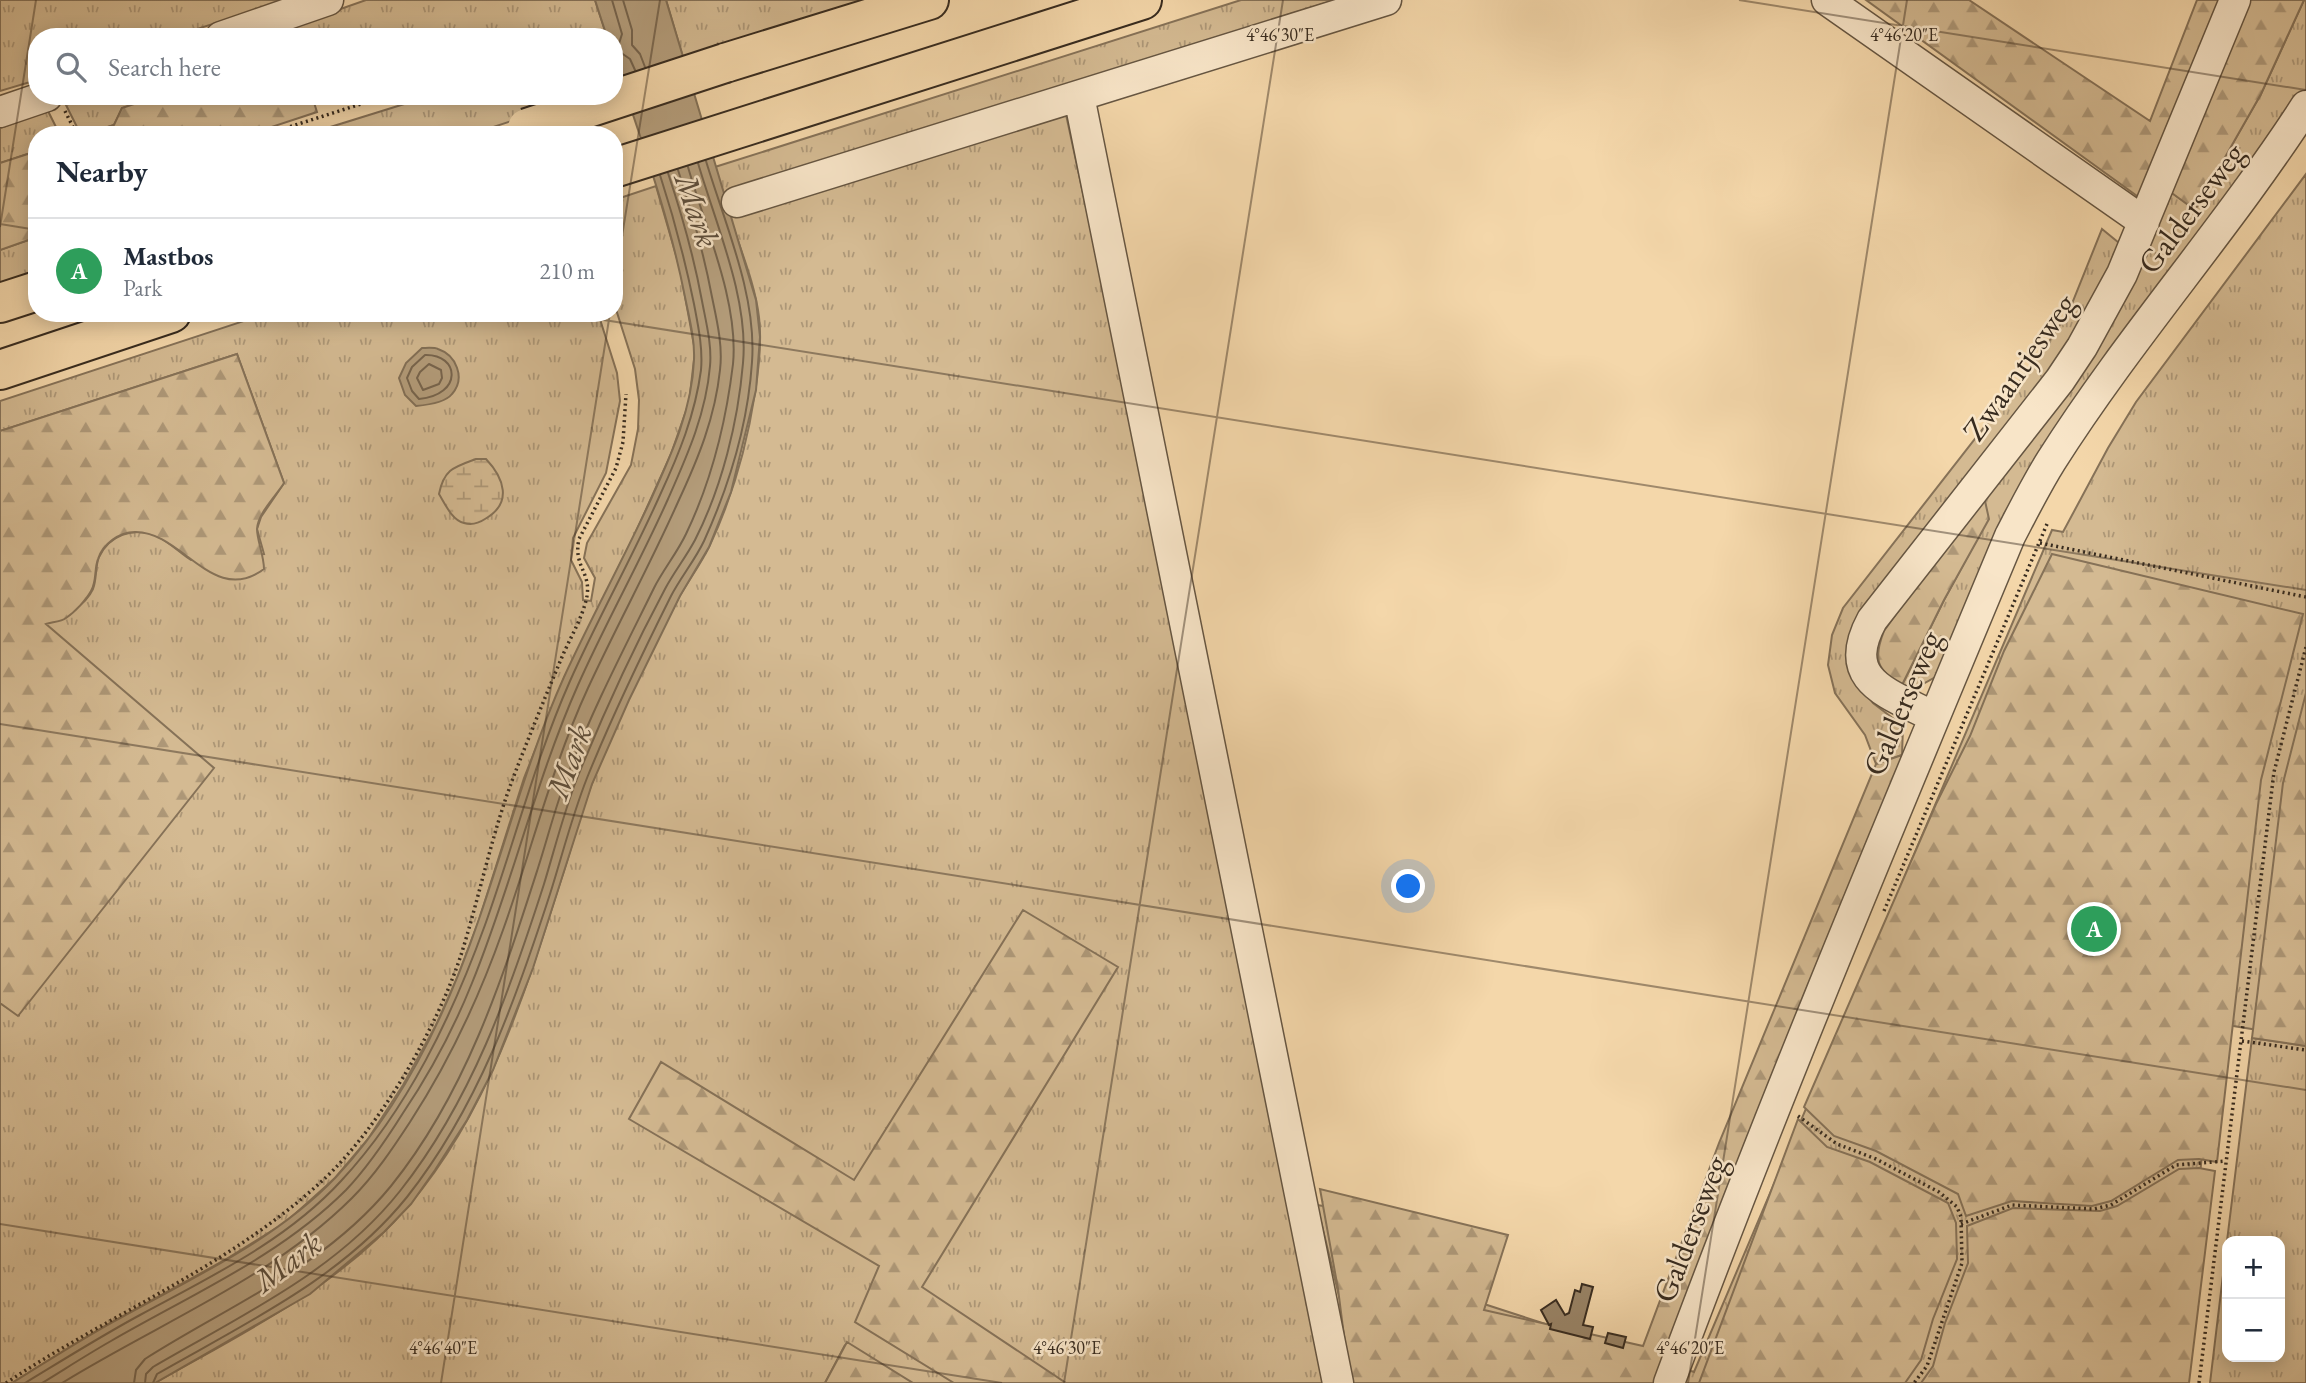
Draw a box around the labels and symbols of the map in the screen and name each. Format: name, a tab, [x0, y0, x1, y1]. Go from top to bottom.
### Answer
text: 4°46'30"E	[1246, 23, 1314, 46]
text: 4°46'20"E	[1870, 23, 1938, 46]
street label: Galderseweg	[2128, 133, 2255, 282]
water label: Mark	[664, 165, 730, 253]
street label: Zwaantjesweg	[1953, 284, 2086, 449]
street label: Galderseweg	[1853, 623, 1952, 782]
water label: Mark	[535, 718, 602, 806]
your location	[1391, 869, 1425, 903]
pin: A	[2071, 903, 2117, 955]
street label: Galderseweg	[1643, 1149, 1737, 1308]
water label: Mark	[243, 1221, 331, 1303]
text: 4°46'40"E	[409, 1336, 477, 1359]
text: 4°46'30"E	[1033, 1336, 1101, 1359]
text: 4°46'20"E	[1656, 1336, 1724, 1359]

